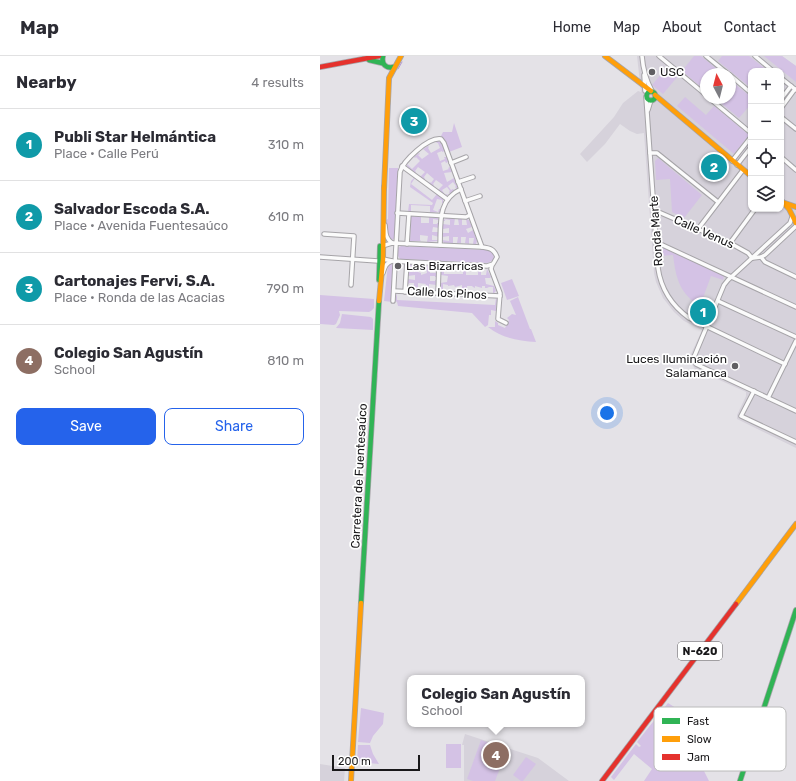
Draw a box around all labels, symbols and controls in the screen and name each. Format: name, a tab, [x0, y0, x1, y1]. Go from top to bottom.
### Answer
text: Map	[20, 16, 59, 39]
text: Home	[553, 19, 591, 36]
text: Map	[613, 19, 640, 36]
text: About	[662, 19, 702, 36]
text: Contact	[724, 19, 776, 36]
place label: USC	[660, 65, 684, 79]
marker: USC	[647, 67, 657, 77]
north arrow	[700, 68, 736, 104]
map controls	[748, 68, 784, 212]
button: +	[748, 68, 784, 104]
text: Nearby	[16, 72, 77, 92]
text: 4 results	[251, 75, 304, 90]
button: −	[748, 104, 784, 140]
pin: 3	[401, 106, 427, 136]
text: Publi Star Helmántica	[54, 128, 216, 146]
text: 1	[26, 137, 32, 152]
text: 310 m	[268, 137, 304, 152]
button: locate	[748, 140, 784, 176]
text: Place · Calle Perú	[54, 146, 159, 161]
pin: 2	[701, 152, 727, 182]
button: layers	[748, 176, 784, 212]
street label: Ronda Marte	[647, 195, 665, 267]
text: Salvador Escoda S.A.	[54, 200, 209, 218]
text: 2	[25, 209, 33, 224]
text: 610 m	[268, 209, 304, 224]
street label: Calle Venus	[672, 213, 736, 251]
text: Place · Avenida Fuentesaúco	[54, 218, 228, 233]
place label: Las Bizarricas	[406, 259, 484, 273]
marker: Las Bizarricas	[393, 261, 403, 271]
text: Cartonajes Fervi, S.A.	[54, 272, 215, 290]
text: 3	[25, 281, 33, 296]
text: 790 m	[267, 281, 304, 296]
street label: Calle los Pinos	[407, 284, 487, 302]
text: Place · Ronda de las Acacias	[54, 290, 225, 305]
pin: 1	[690, 297, 716, 327]
text: Colegio San Agustín	[54, 344, 203, 362]
place label: Luces Iluminación Salamanca	[626, 352, 727, 380]
text: 4	[25, 353, 33, 368]
text: 810 m	[267, 353, 304, 368]
marker: Luces Iluminación Salamanca	[730, 361, 740, 371]
text: School	[54, 362, 95, 377]
street label: Carretera de Fuentesaúco	[348, 403, 370, 549]
your location	[597, 403, 617, 423]
button: Save	[16, 408, 156, 445]
button: Share	[164, 408, 304, 445]
road number: N-620	[678, 642, 722, 660]
popup	[407, 675, 585, 727]
text: Colegio San Agustín	[421, 685, 571, 703]
text: School	[421, 703, 463, 718]
legend	[654, 707, 786, 771]
text: Fast	[687, 715, 710, 728]
text: Slow	[687, 733, 712, 746]
pin: 4	[483, 740, 509, 770]
text: Jam	[687, 751, 710, 764]
scale bar	[332, 753, 420, 772]
text: 200 m	[338, 755, 371, 768]

